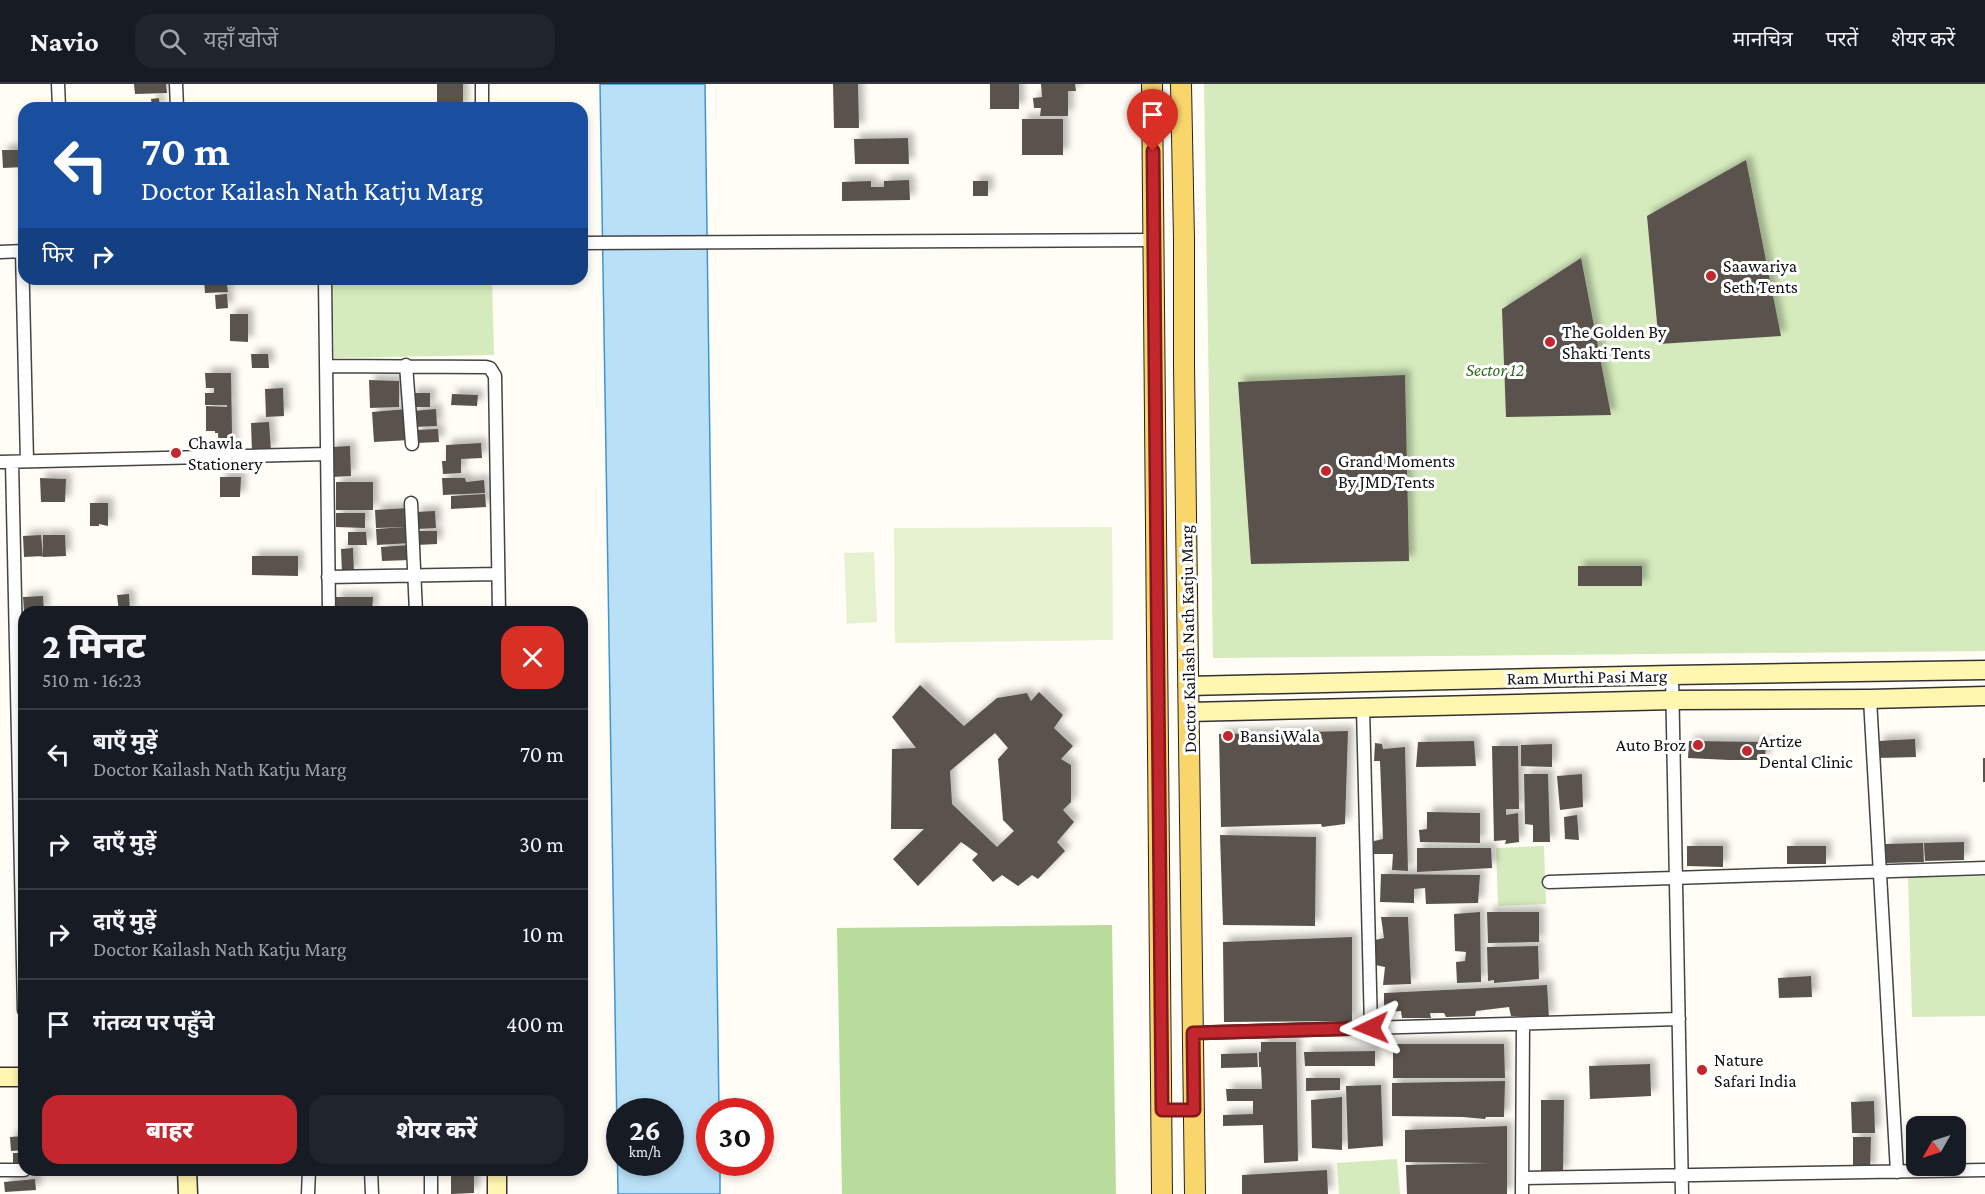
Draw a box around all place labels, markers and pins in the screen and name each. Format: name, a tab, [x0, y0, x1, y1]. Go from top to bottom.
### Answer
pin	[1127, 89, 1178, 151]
place label: Saawariya Seth Tents	[1723, 256, 1798, 297]
marker: Saawariya Seth Tents	[1704, 269, 1718, 283]
place label: The Golden By Shakti Tents	[1562, 322, 1667, 363]
marker: The Golden By Shakti Tents	[1543, 335, 1557, 349]
place label: Chawla Stationery	[188, 433, 263, 474]
marker: Chawla Stationery	[169, 446, 183, 460]
place label: Grand Moments By JMD Tents	[1338, 451, 1455, 492]
marker: Grand Moments By JMD Tents	[1319, 464, 1333, 478]
place label: Bansi Wala	[1240, 726, 1320, 746]
marker: Bansi Wala	[1221, 729, 1235, 743]
place label: Artize Dental Clinic	[1759, 731, 1853, 772]
place label: Auto Broz	[1616, 735, 1686, 755]
marker: Auto Broz	[1691, 738, 1705, 752]
marker: Artize Dental Clinic	[1740, 744, 1754, 758]
place label: Nature Safari India	[1714, 1050, 1797, 1091]
marker: Nature Safari India	[1695, 1063, 1709, 1077]

